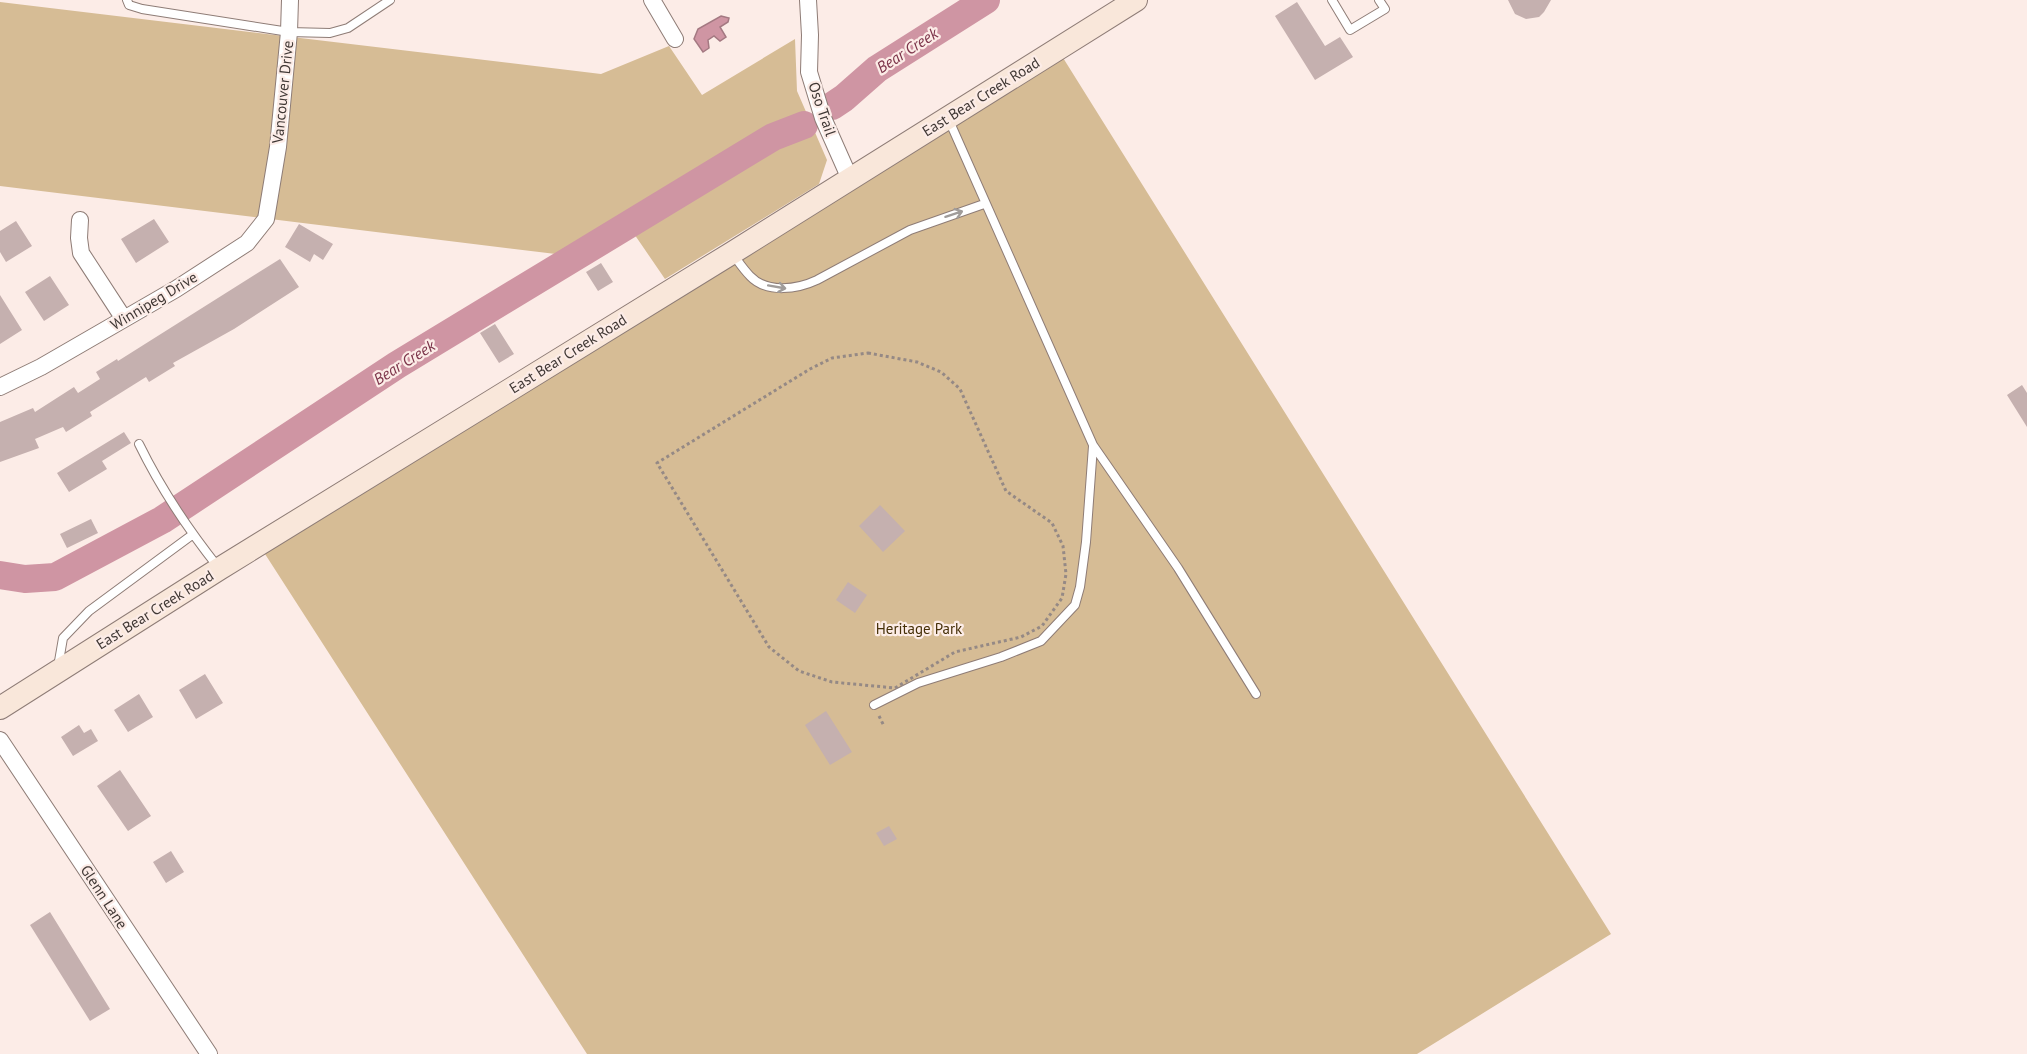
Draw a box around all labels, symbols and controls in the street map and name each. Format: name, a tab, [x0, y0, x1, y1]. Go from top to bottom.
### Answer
water label: Bear Creek	[873, 22, 942, 77]
street label: Vancouver Drive	[268, 40, 297, 145]
street label: East Bear Creek Road	[919, 53, 1043, 140]
street label: Oso Trail	[804, 79, 841, 139]
one-way arrow	[944, 207, 963, 218]
street label: Winnipeg Drive	[107, 267, 201, 334]
one-way arrow	[766, 281, 786, 292]
street label: East Bear Creek Road	[506, 310, 630, 397]
water label: Bear Creek	[369, 335, 439, 389]
street label: East Bear Creek Road	[93, 566, 217, 653]
park label: Heritage Park	[876, 619, 963, 638]
street label: Glenn Lane	[77, 861, 132, 932]

